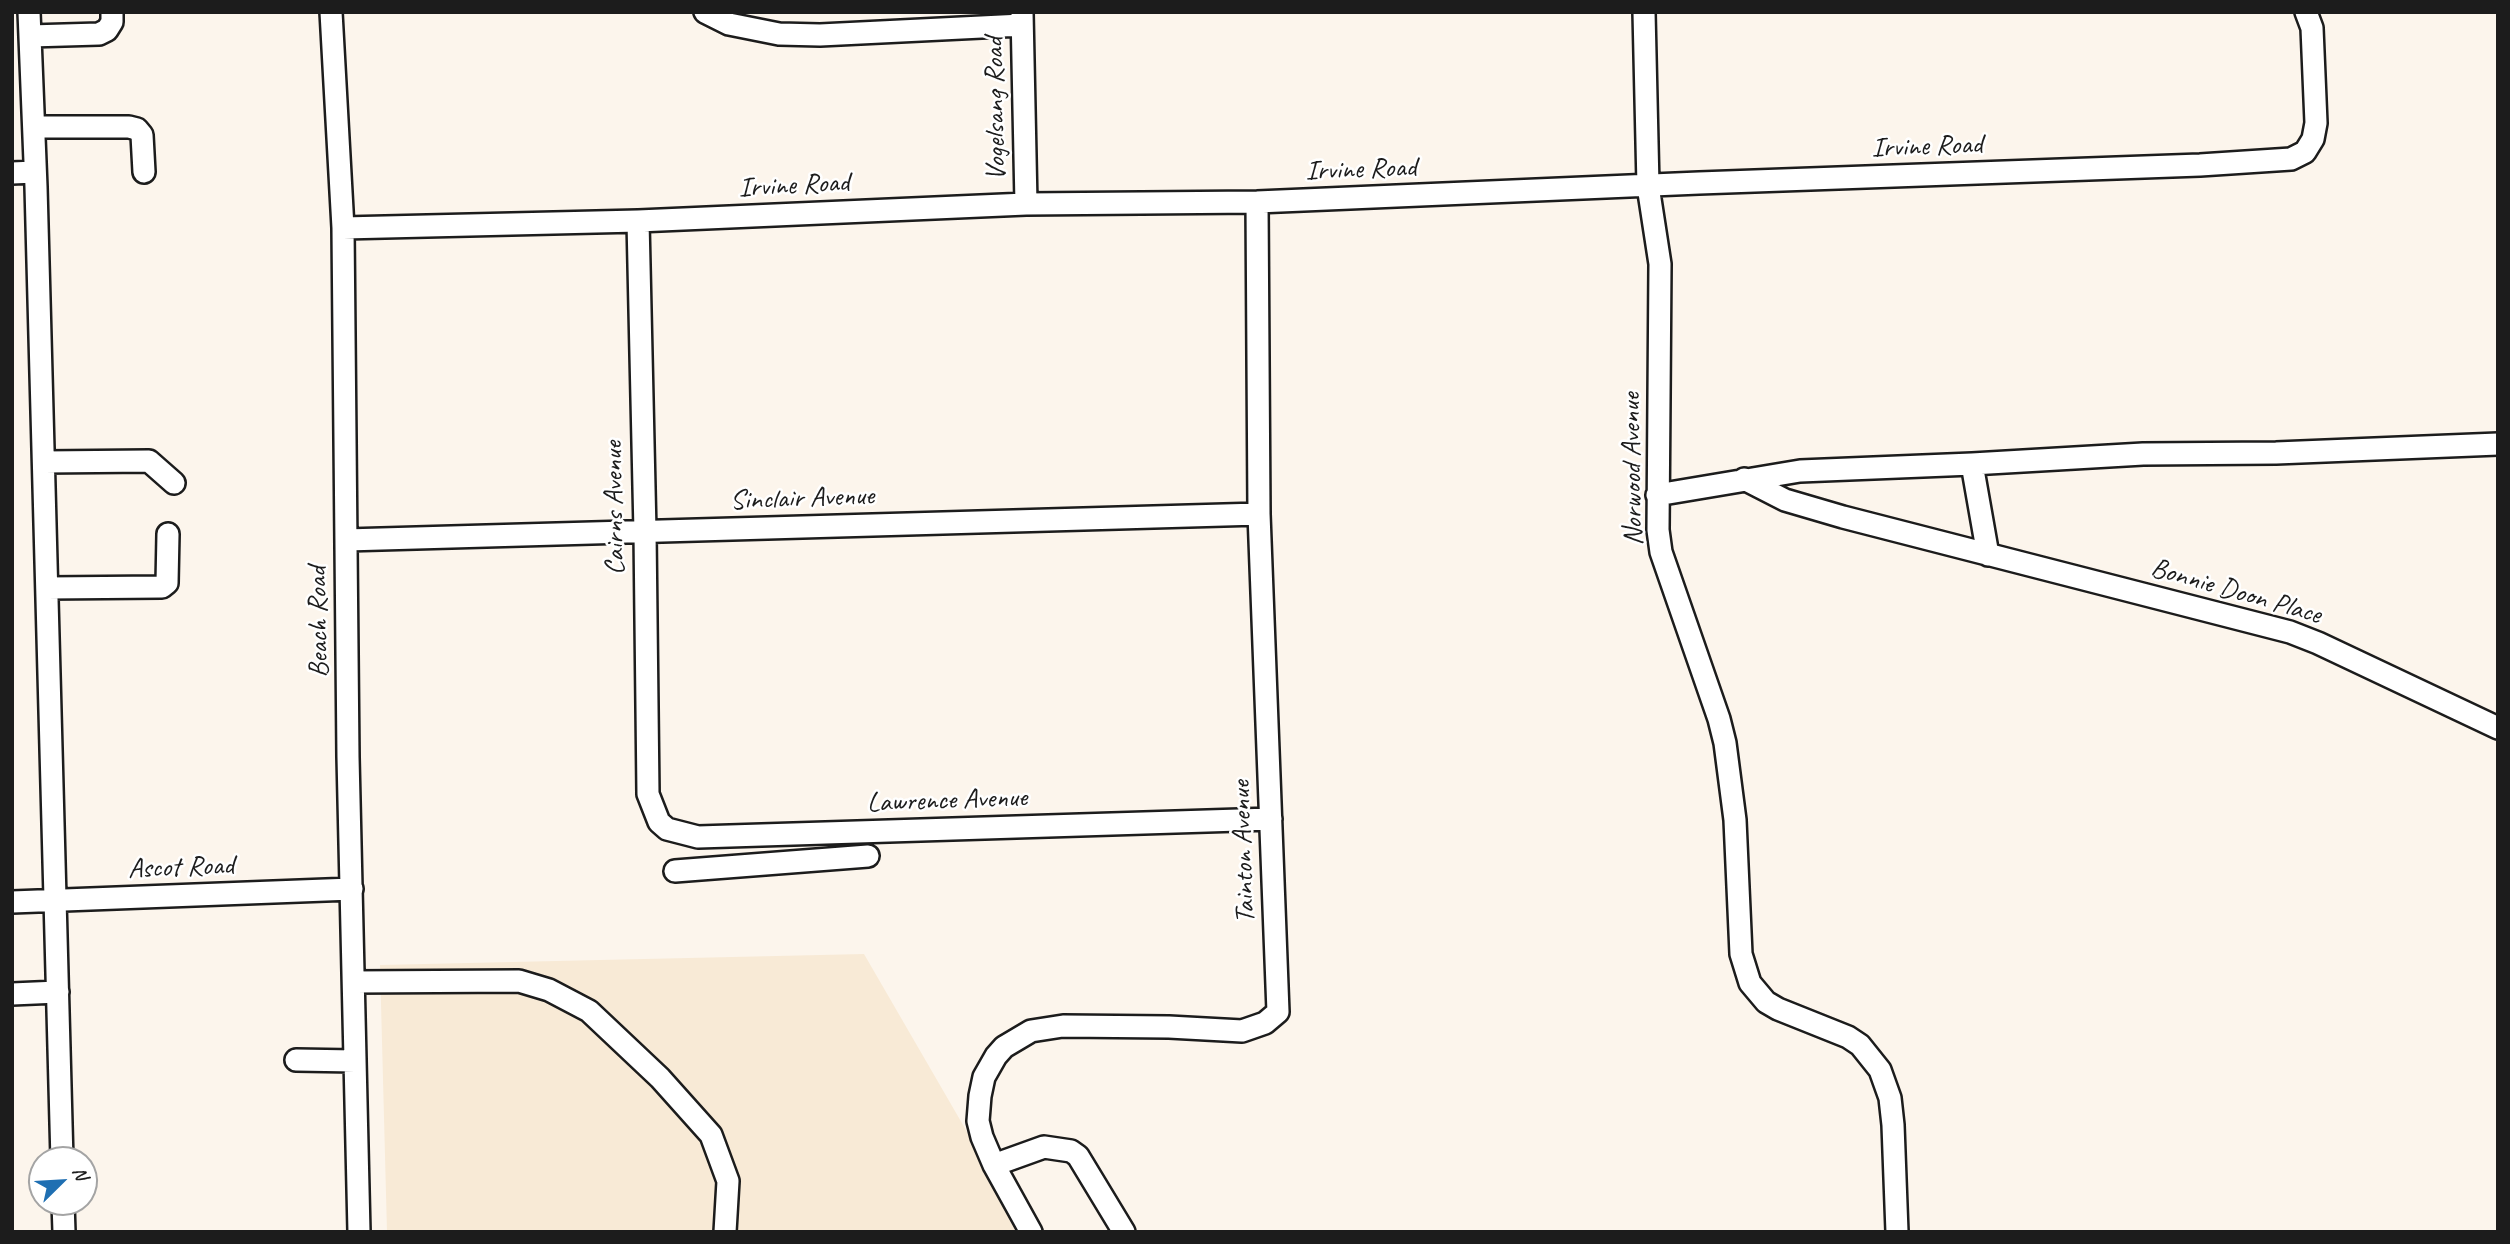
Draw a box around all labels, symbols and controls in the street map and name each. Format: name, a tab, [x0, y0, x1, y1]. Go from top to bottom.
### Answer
street label: Vogelsang Road	[978, 37, 1014, 181]
street label: Irvine Road	[1871, 128, 1983, 166]
street label: Irvine Road	[1305, 151, 1417, 189]
street label: Irvine Road	[738, 166, 850, 206]
street label: Norwood Avenue	[1615, 392, 1651, 546]
street label: Cairns Avenue	[597, 441, 633, 575]
street label: Sinclair Avenue	[729, 480, 875, 518]
street label: Bonnie Doon Place	[2147, 552, 2325, 632]
street label: Beach Road	[301, 566, 337, 678]
street label: Tainton Avenue	[1225, 780, 1263, 924]
street label: Lawrence Avenue	[866, 781, 1028, 821]
street label: Ascot Road	[127, 849, 235, 887]
north arrow	[28, 1146, 98, 1216]
text: N	[67, 1163, 94, 1184]

